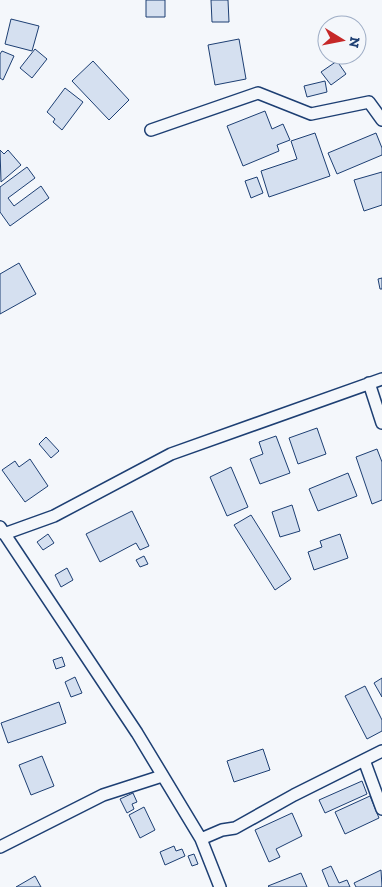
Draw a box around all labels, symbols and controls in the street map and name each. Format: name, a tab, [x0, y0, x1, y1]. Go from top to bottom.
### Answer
north arrow	[317, 15, 367, 65]
text: N	[345, 35, 364, 49]

